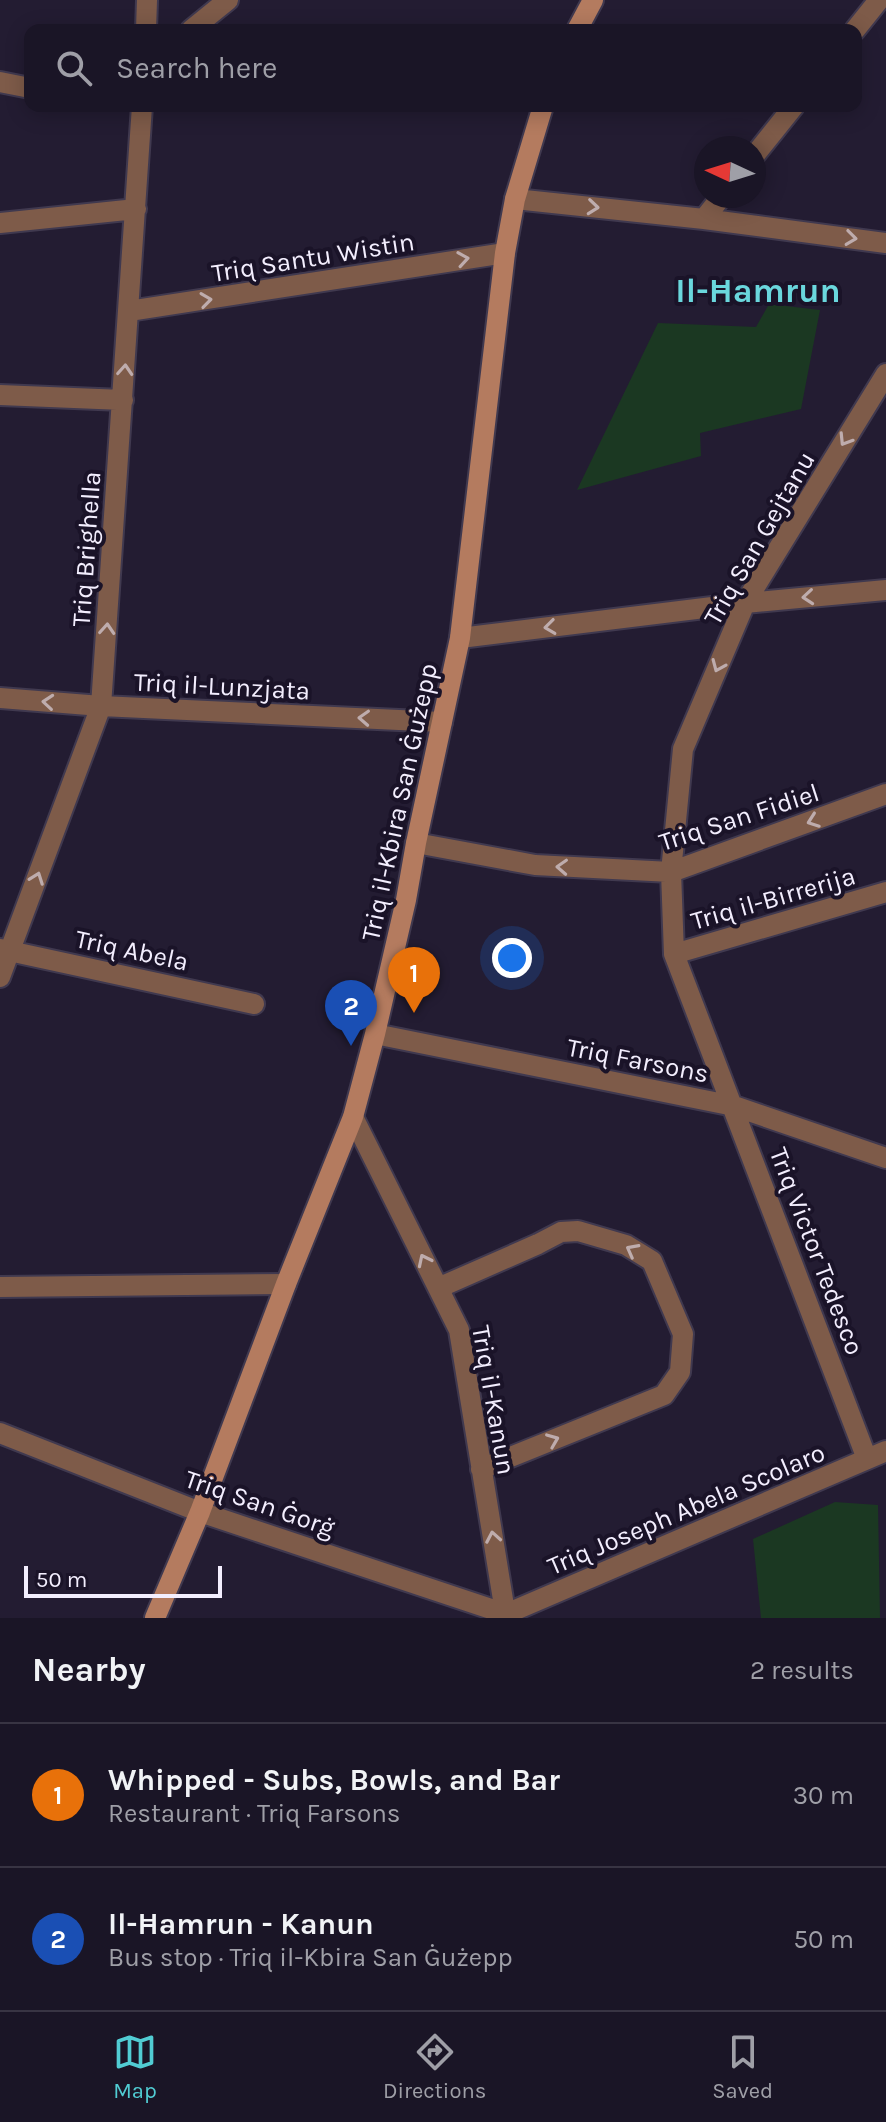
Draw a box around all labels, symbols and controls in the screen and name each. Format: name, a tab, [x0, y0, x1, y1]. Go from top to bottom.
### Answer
search box	[24, 24, 862, 112]
icon: search	[52, 46, 96, 90]
text: Search here	[116, 50, 277, 86]
north arrow	[694, 136, 766, 208]
one-way arrow	[587, 198, 600, 215]
street label: Triq Santu Wistin	[209, 226, 417, 289]
one-way arrow	[844, 229, 858, 246]
one-way arrow	[457, 252, 470, 269]
district label: Il-Ħamrun	[675, 271, 841, 311]
one-way arrow	[200, 292, 213, 309]
one-way arrow	[116, 363, 133, 376]
one-way arrow	[840, 431, 855, 446]
street label: Triq San Gejtanu	[697, 446, 822, 631]
street label: Triq Brighella	[66, 470, 107, 628]
one-way arrow	[801, 589, 814, 606]
one-way arrow	[543, 619, 556, 636]
one-way arrow	[98, 622, 115, 635]
one-way arrow	[712, 658, 728, 673]
street label: Triq il-Kbira San Ġużepp	[355, 660, 444, 944]
street label: Triq il-Lunzjata	[133, 666, 311, 707]
one-way arrow	[41, 694, 54, 711]
one-way arrow	[357, 710, 370, 727]
street label: Triq San Fidiel	[655, 777, 823, 858]
one-way arrow	[807, 811, 821, 827]
one-way arrow	[555, 858, 568, 875]
street label: Triq il-Birrerija	[687, 860, 859, 937]
one-way arrow	[28, 872, 44, 886]
street label: Triq Abela	[72, 923, 191, 978]
your location	[492, 938, 532, 978]
pin: 1	[388, 947, 440, 1013]
pin: 2	[325, 980, 377, 1046]
street label: Triq Farsons	[564, 1032, 711, 1089]
street label: Triq Victor Tedesco	[763, 1143, 870, 1359]
one-way arrow	[626, 1244, 640, 1259]
one-way arrow	[418, 1254, 434, 1269]
street label: Triq il-Kanun	[465, 1323, 522, 1477]
one-way arrow	[545, 1433, 559, 1450]
street label: Triq Joseph Abela Scolaro	[543, 1437, 830, 1582]
street label: Triq San Ġorġ	[181, 1463, 339, 1544]
one-way arrow	[485, 1531, 502, 1544]
scale bar	[24, 1562, 222, 1598]
text: 50 m	[36, 1567, 87, 1593]
text: Nearby	[32, 1650, 146, 1690]
text: 2 results	[750, 1655, 854, 1686]
text: Whipped - Subs, Bowls, and Bar	[108, 1762, 560, 1798]
text: 1	[53, 1780, 63, 1811]
text: 30 m	[793, 1780, 854, 1811]
text: Restaurant · Triq Farsons	[108, 1798, 401, 1829]
text: Il-Ħamrun - Kanun	[108, 1906, 374, 1942]
text: 2	[50, 1924, 66, 1955]
text: 50 m	[793, 1924, 854, 1955]
text: Bus stop · Triq il-Kbira San Ġużepp	[108, 1942, 513, 1973]
tab: Map	[113, 2030, 157, 2104]
tab: Directions	[383, 2030, 486, 2104]
tab: Saved	[712, 2030, 773, 2104]

